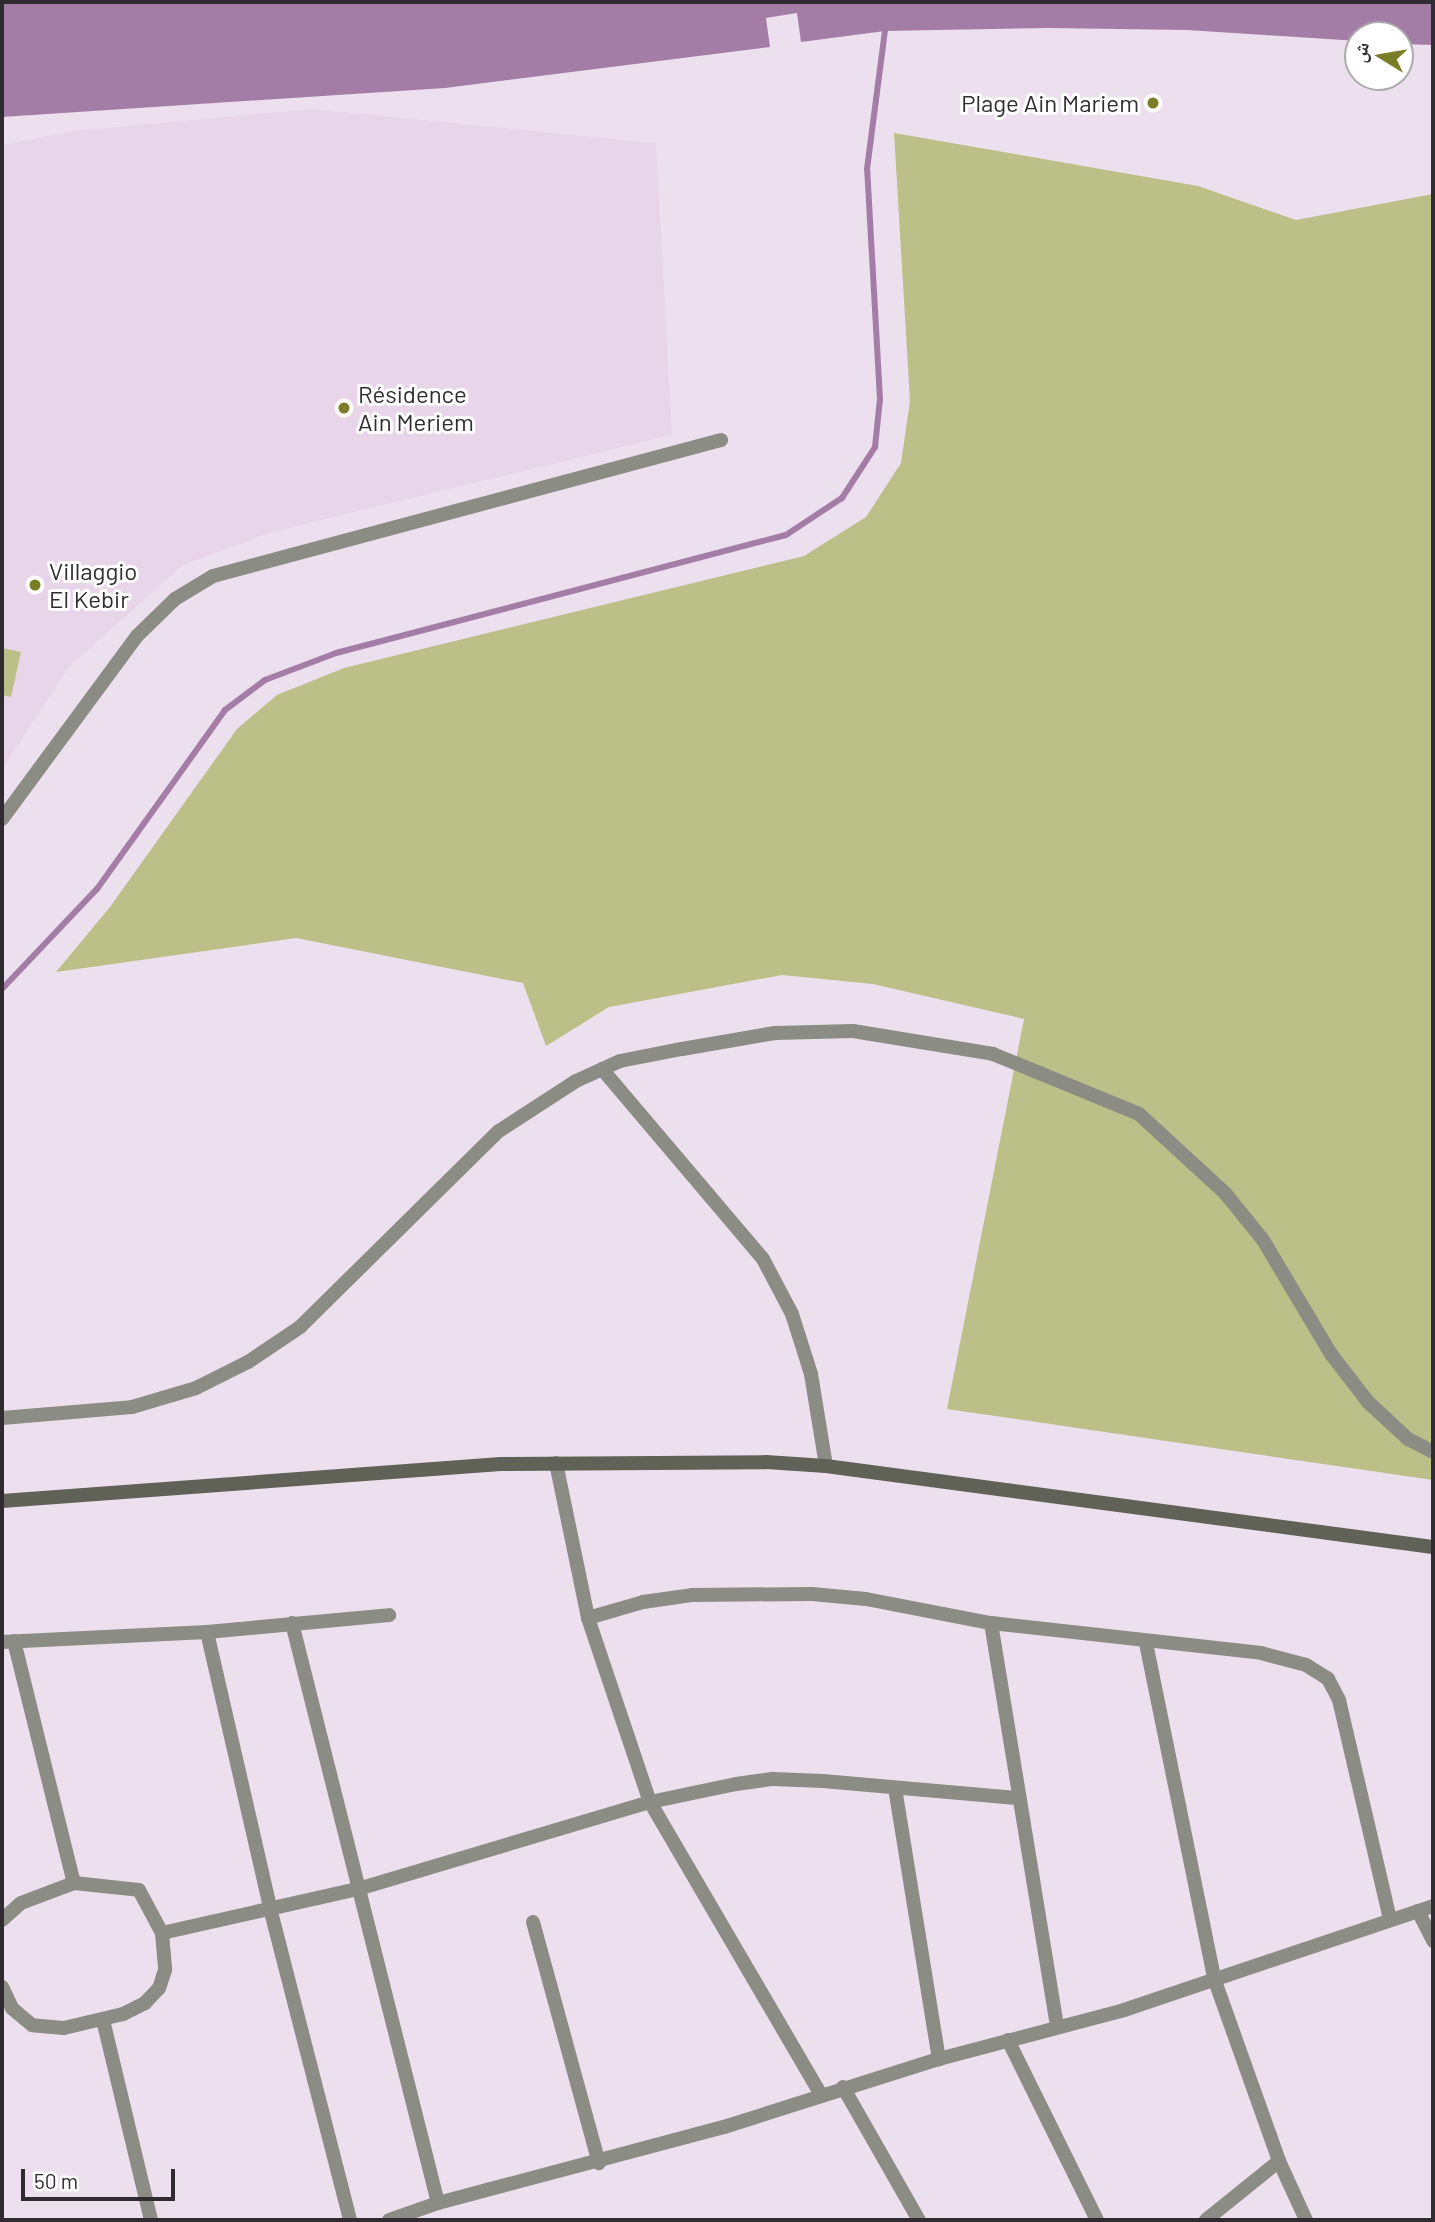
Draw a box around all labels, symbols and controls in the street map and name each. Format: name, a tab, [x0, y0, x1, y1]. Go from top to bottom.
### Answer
north arrow	[1344, 21, 1414, 91]
text: ش	[1347, 40, 1373, 64]
place label: Plage Ain Mariem	[961, 89, 1139, 117]
marker: Plage Ain Mariem	[1145, 95, 1161, 111]
place label: Résidence Ain Meriem	[358, 380, 474, 436]
marker: Résidence Ain Meriem	[336, 400, 352, 416]
place label: Villaggio El Kebir	[49, 557, 137, 613]
marker: Villaggio El Kebir	[27, 577, 43, 593]
scale bar	[24, 2156, 178, 2200]
text: 50 m	[34, 2168, 78, 2193]

